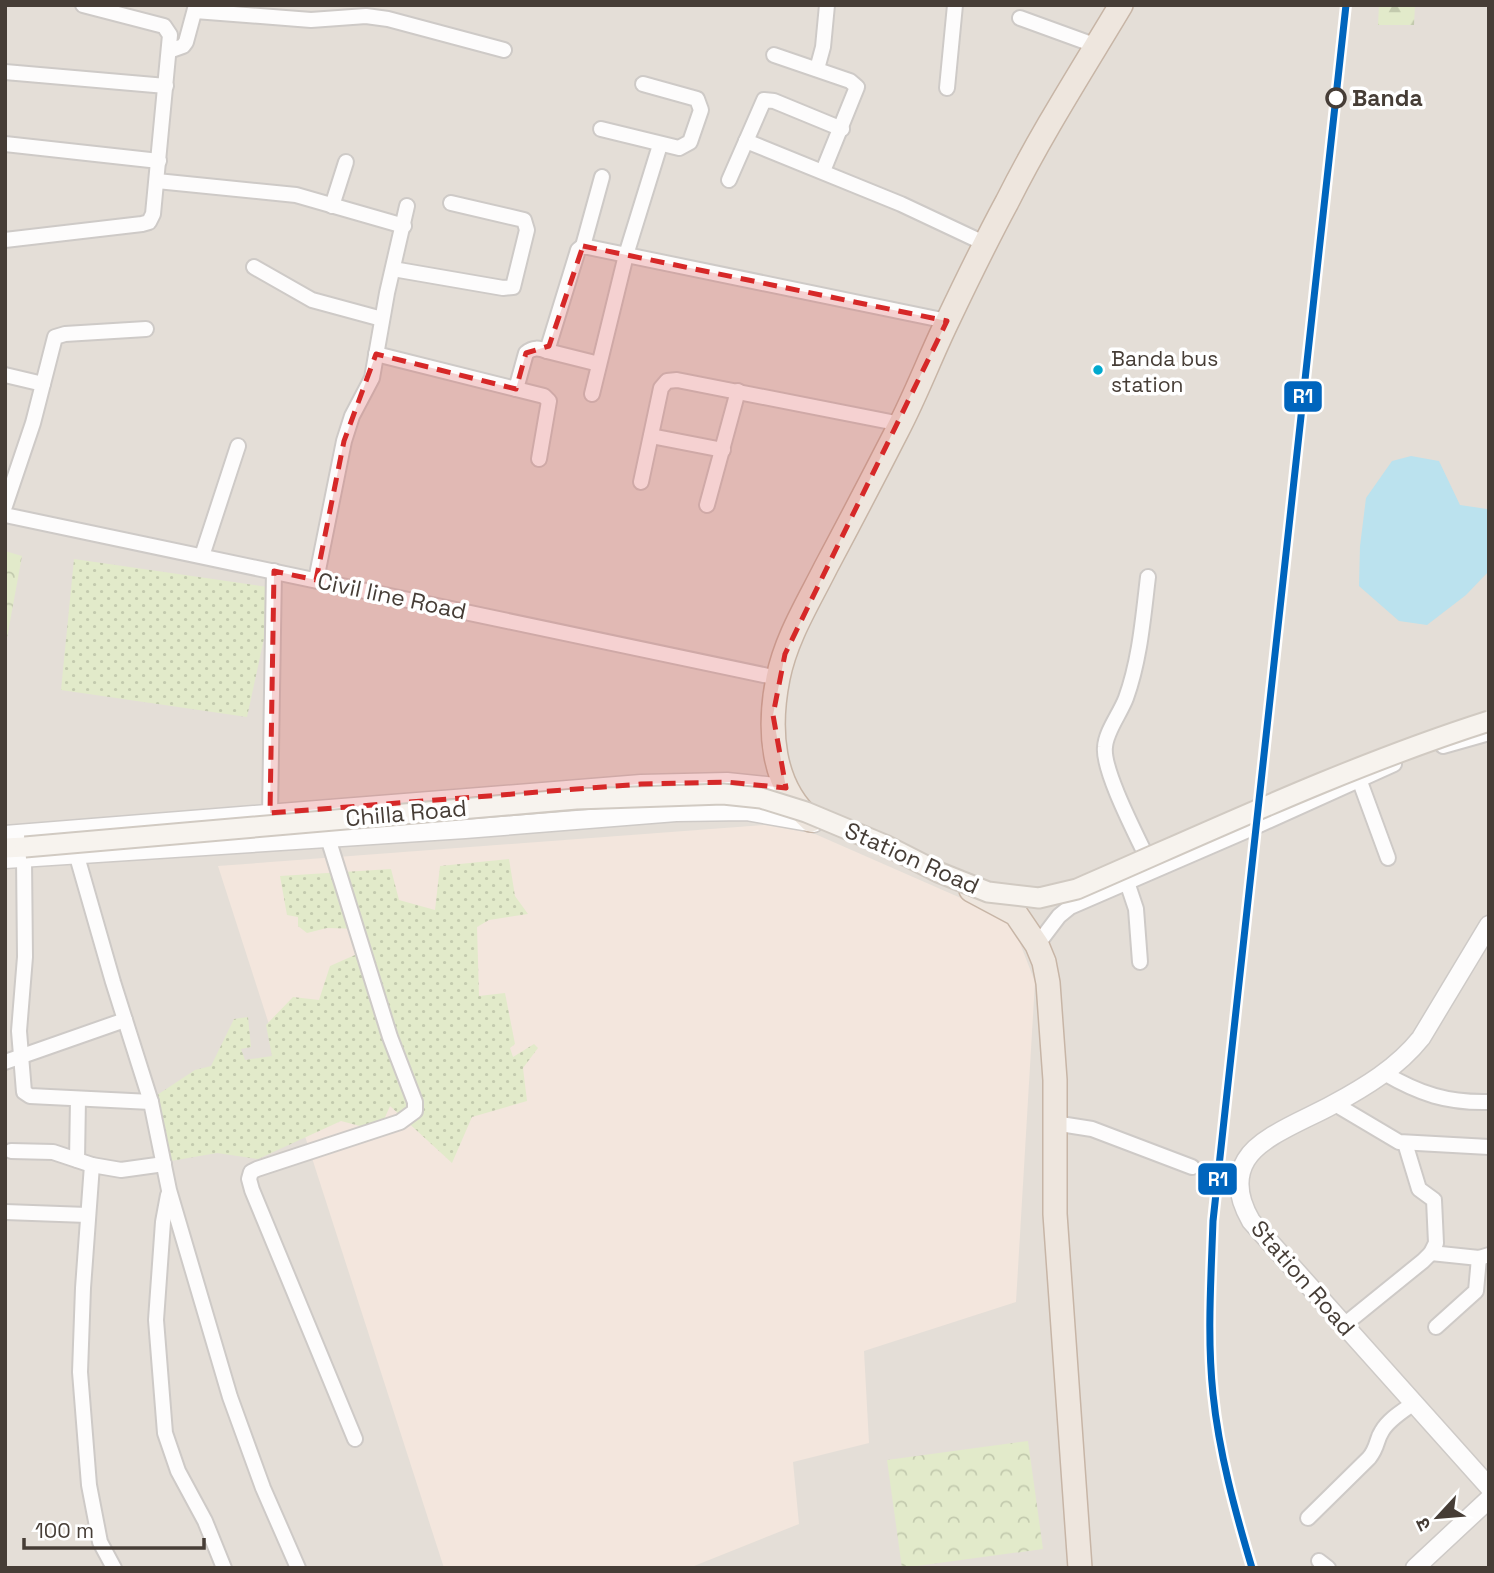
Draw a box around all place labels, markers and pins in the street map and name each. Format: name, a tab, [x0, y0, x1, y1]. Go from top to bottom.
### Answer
place label: Banda	[1352, 83, 1423, 113]
marker: Banda	[1326, 88, 1346, 108]
place label: Banda bus station	[1111, 345, 1218, 398]
marker: Banda bus station	[1091, 363, 1105, 377]

